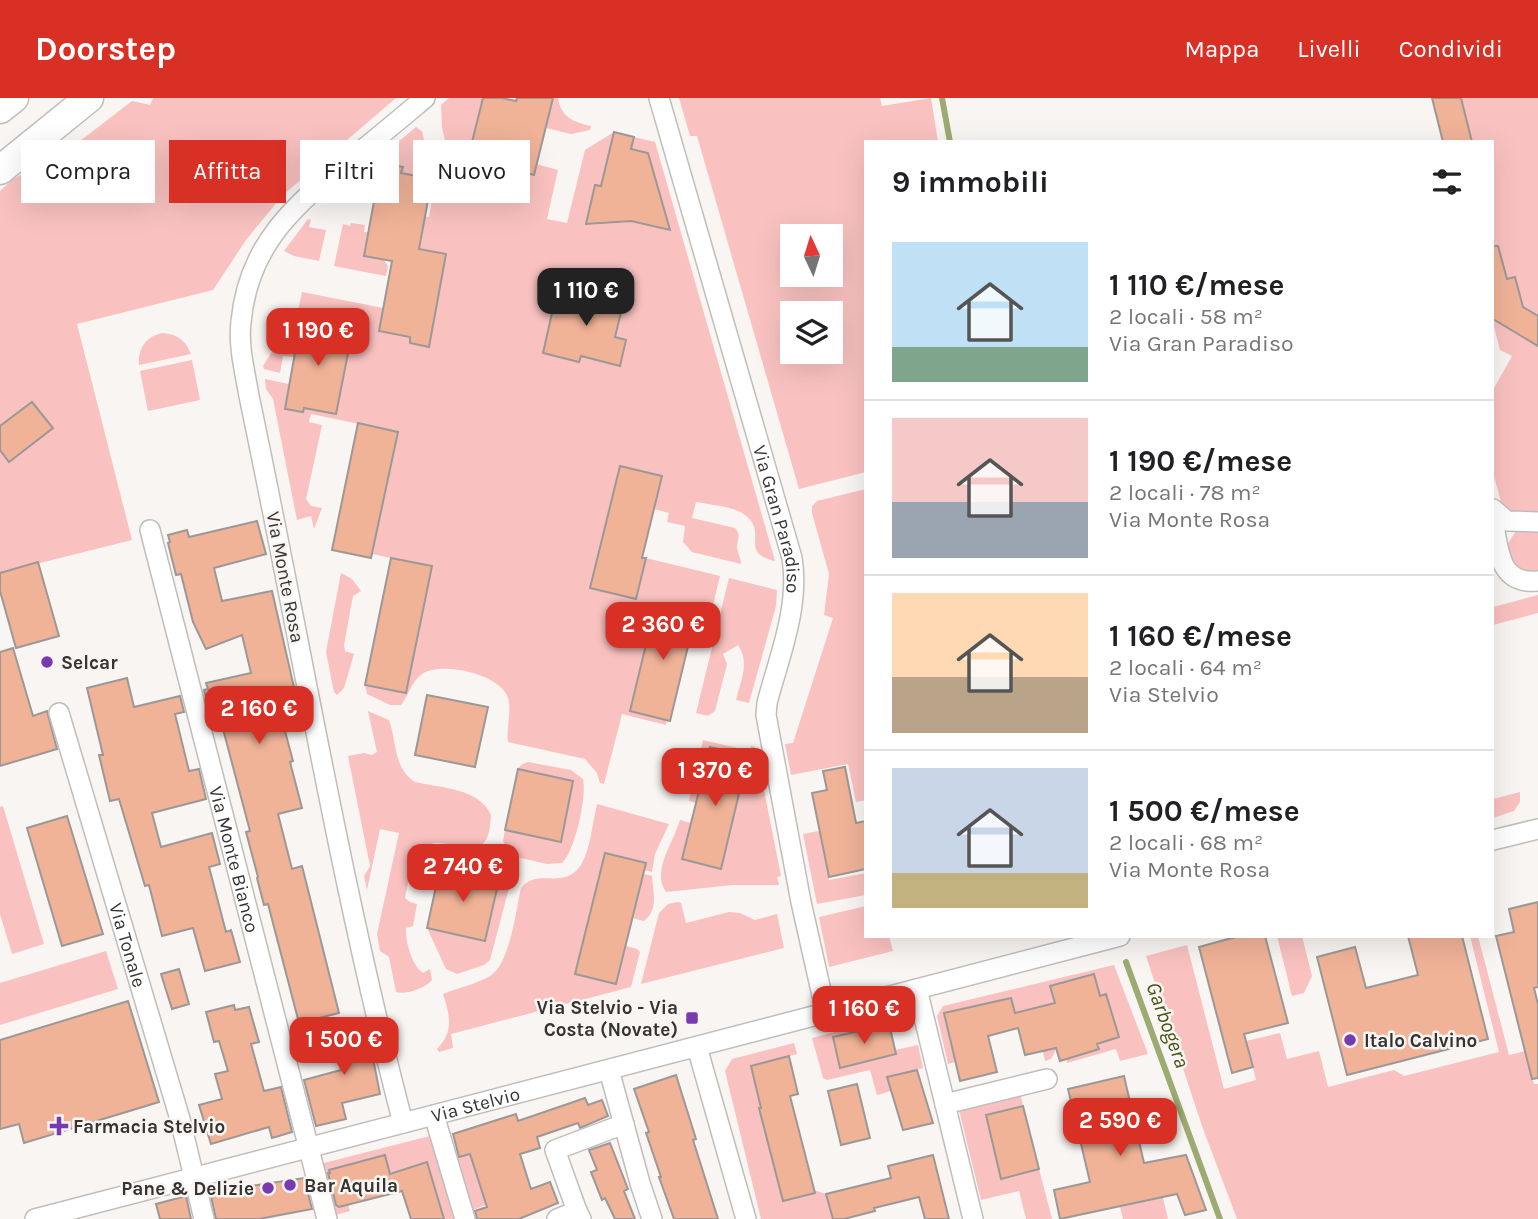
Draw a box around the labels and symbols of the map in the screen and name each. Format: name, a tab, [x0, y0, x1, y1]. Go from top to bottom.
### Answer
north arrow	[780, 224, 844, 287]
pin: 1 110 €	[521, 268, 651, 328]
pin: 1 190 €	[253, 308, 383, 368]
street label: Via Gran Paradiso	[748, 443, 804, 594]
street label: Via Monte Rosa	[262, 510, 309, 645]
pin: 2 360 €	[598, 602, 728, 662]
place label: Selcar	[61, 652, 118, 674]
marker: Selcar	[39, 654, 55, 670]
pin: 2 160 €	[194, 686, 324, 746]
pin: 1 370 €	[650, 748, 780, 808]
street label: Via Monte Bianco	[204, 784, 263, 935]
pin: 2 740 €	[398, 844, 528, 904]
street label: Via Tonale	[104, 900, 150, 990]
water label: Garbogera	[1141, 979, 1195, 1071]
pin: 1 160 €	[799, 986, 929, 1046]
place label: Via Stelvio - Via Costa (Novate)	[537, 997, 678, 1041]
marker: Via Stelvio - Via Costa (Novate)	[684, 1010, 700, 1026]
pin: 1 500 €	[279, 1018, 409, 1077]
place label: Italo Calvino	[1364, 1030, 1477, 1052]
marker: Italo Calvino	[1342, 1032, 1358, 1048]
street label: Via Stelvio	[429, 1083, 522, 1127]
pin: 2 590 €	[1055, 1098, 1185, 1158]
place label: Farmacia Stelvio	[73, 1116, 225, 1138]
marker: Farmacia Stelvio	[51, 1118, 67, 1134]
place label: Bar Aquila	[304, 1175, 398, 1197]
marker: Bar Aquila	[282, 1177, 298, 1193]
place label: Pane & Delizie	[121, 1178, 254, 1200]
marker: Pane & Delizie	[260, 1180, 276, 1196]

